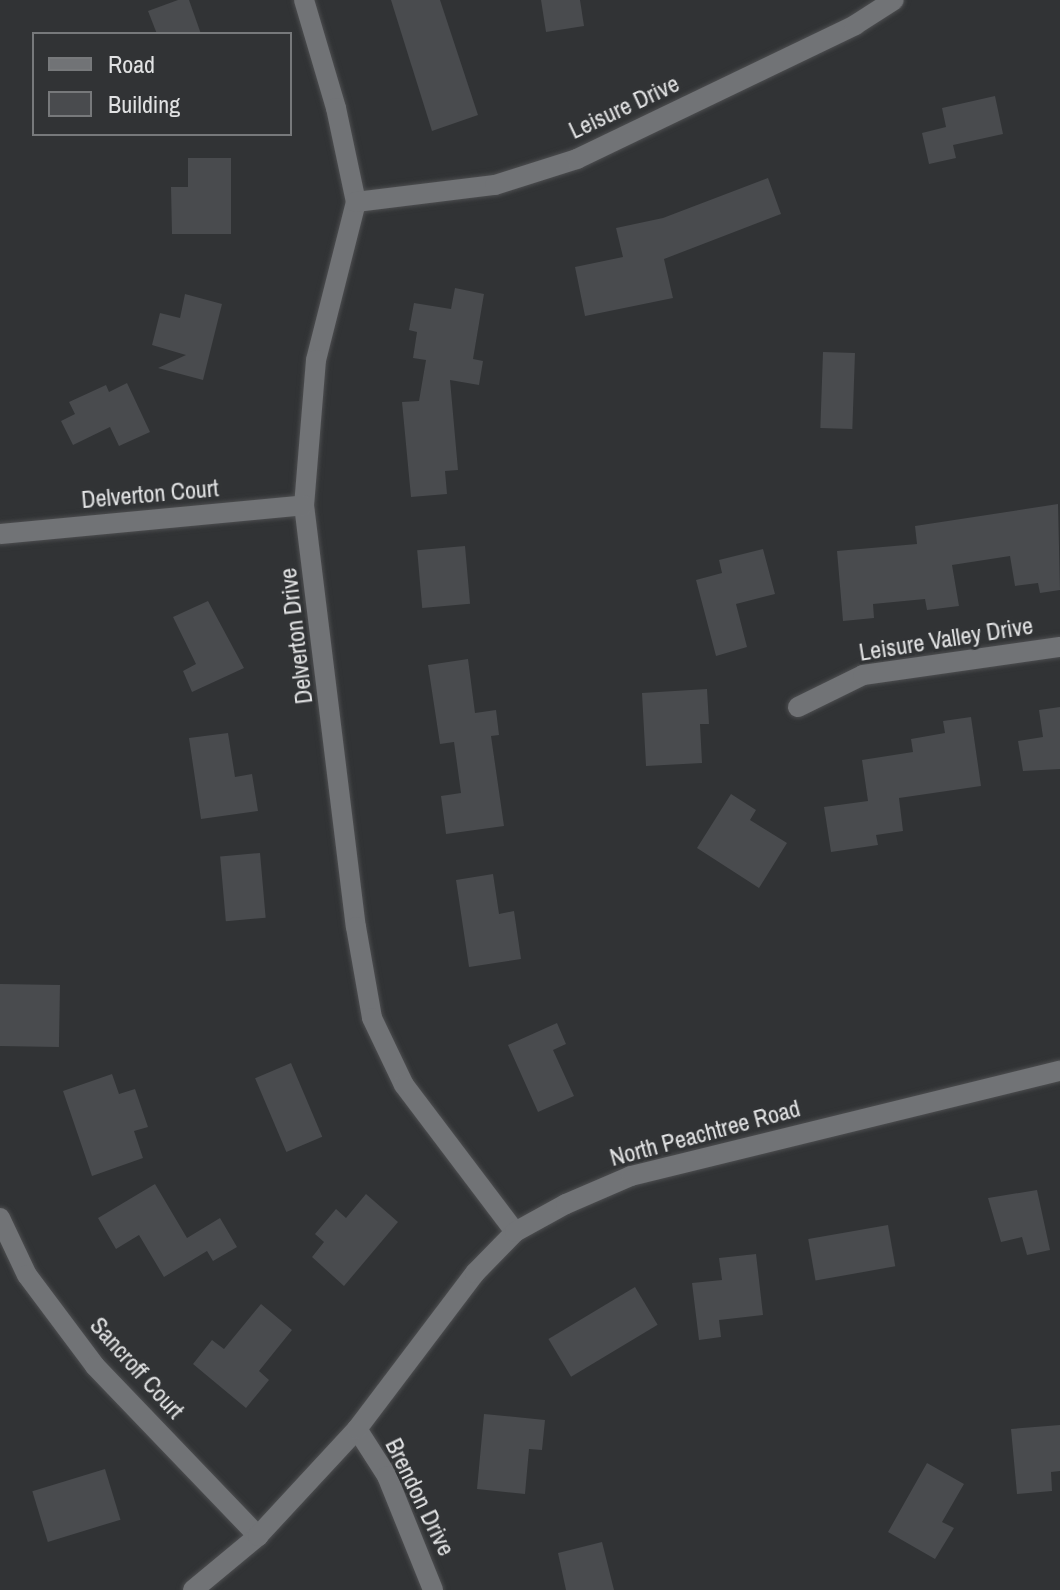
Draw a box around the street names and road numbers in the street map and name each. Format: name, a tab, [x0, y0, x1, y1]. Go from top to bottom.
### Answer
street label: Leisure Drive	[564, 69, 684, 145]
street label: Delverton Court	[80, 474, 220, 514]
street label: Delverton Drive	[273, 566, 319, 706]
street label: Leisure Valley Drive	[857, 611, 1035, 667]
street label: North Peachtree Road	[607, 1094, 803, 1172]
street label: Sancroff Court	[84, 1311, 190, 1425]
street label: Brendon Drive	[379, 1434, 461, 1560]

